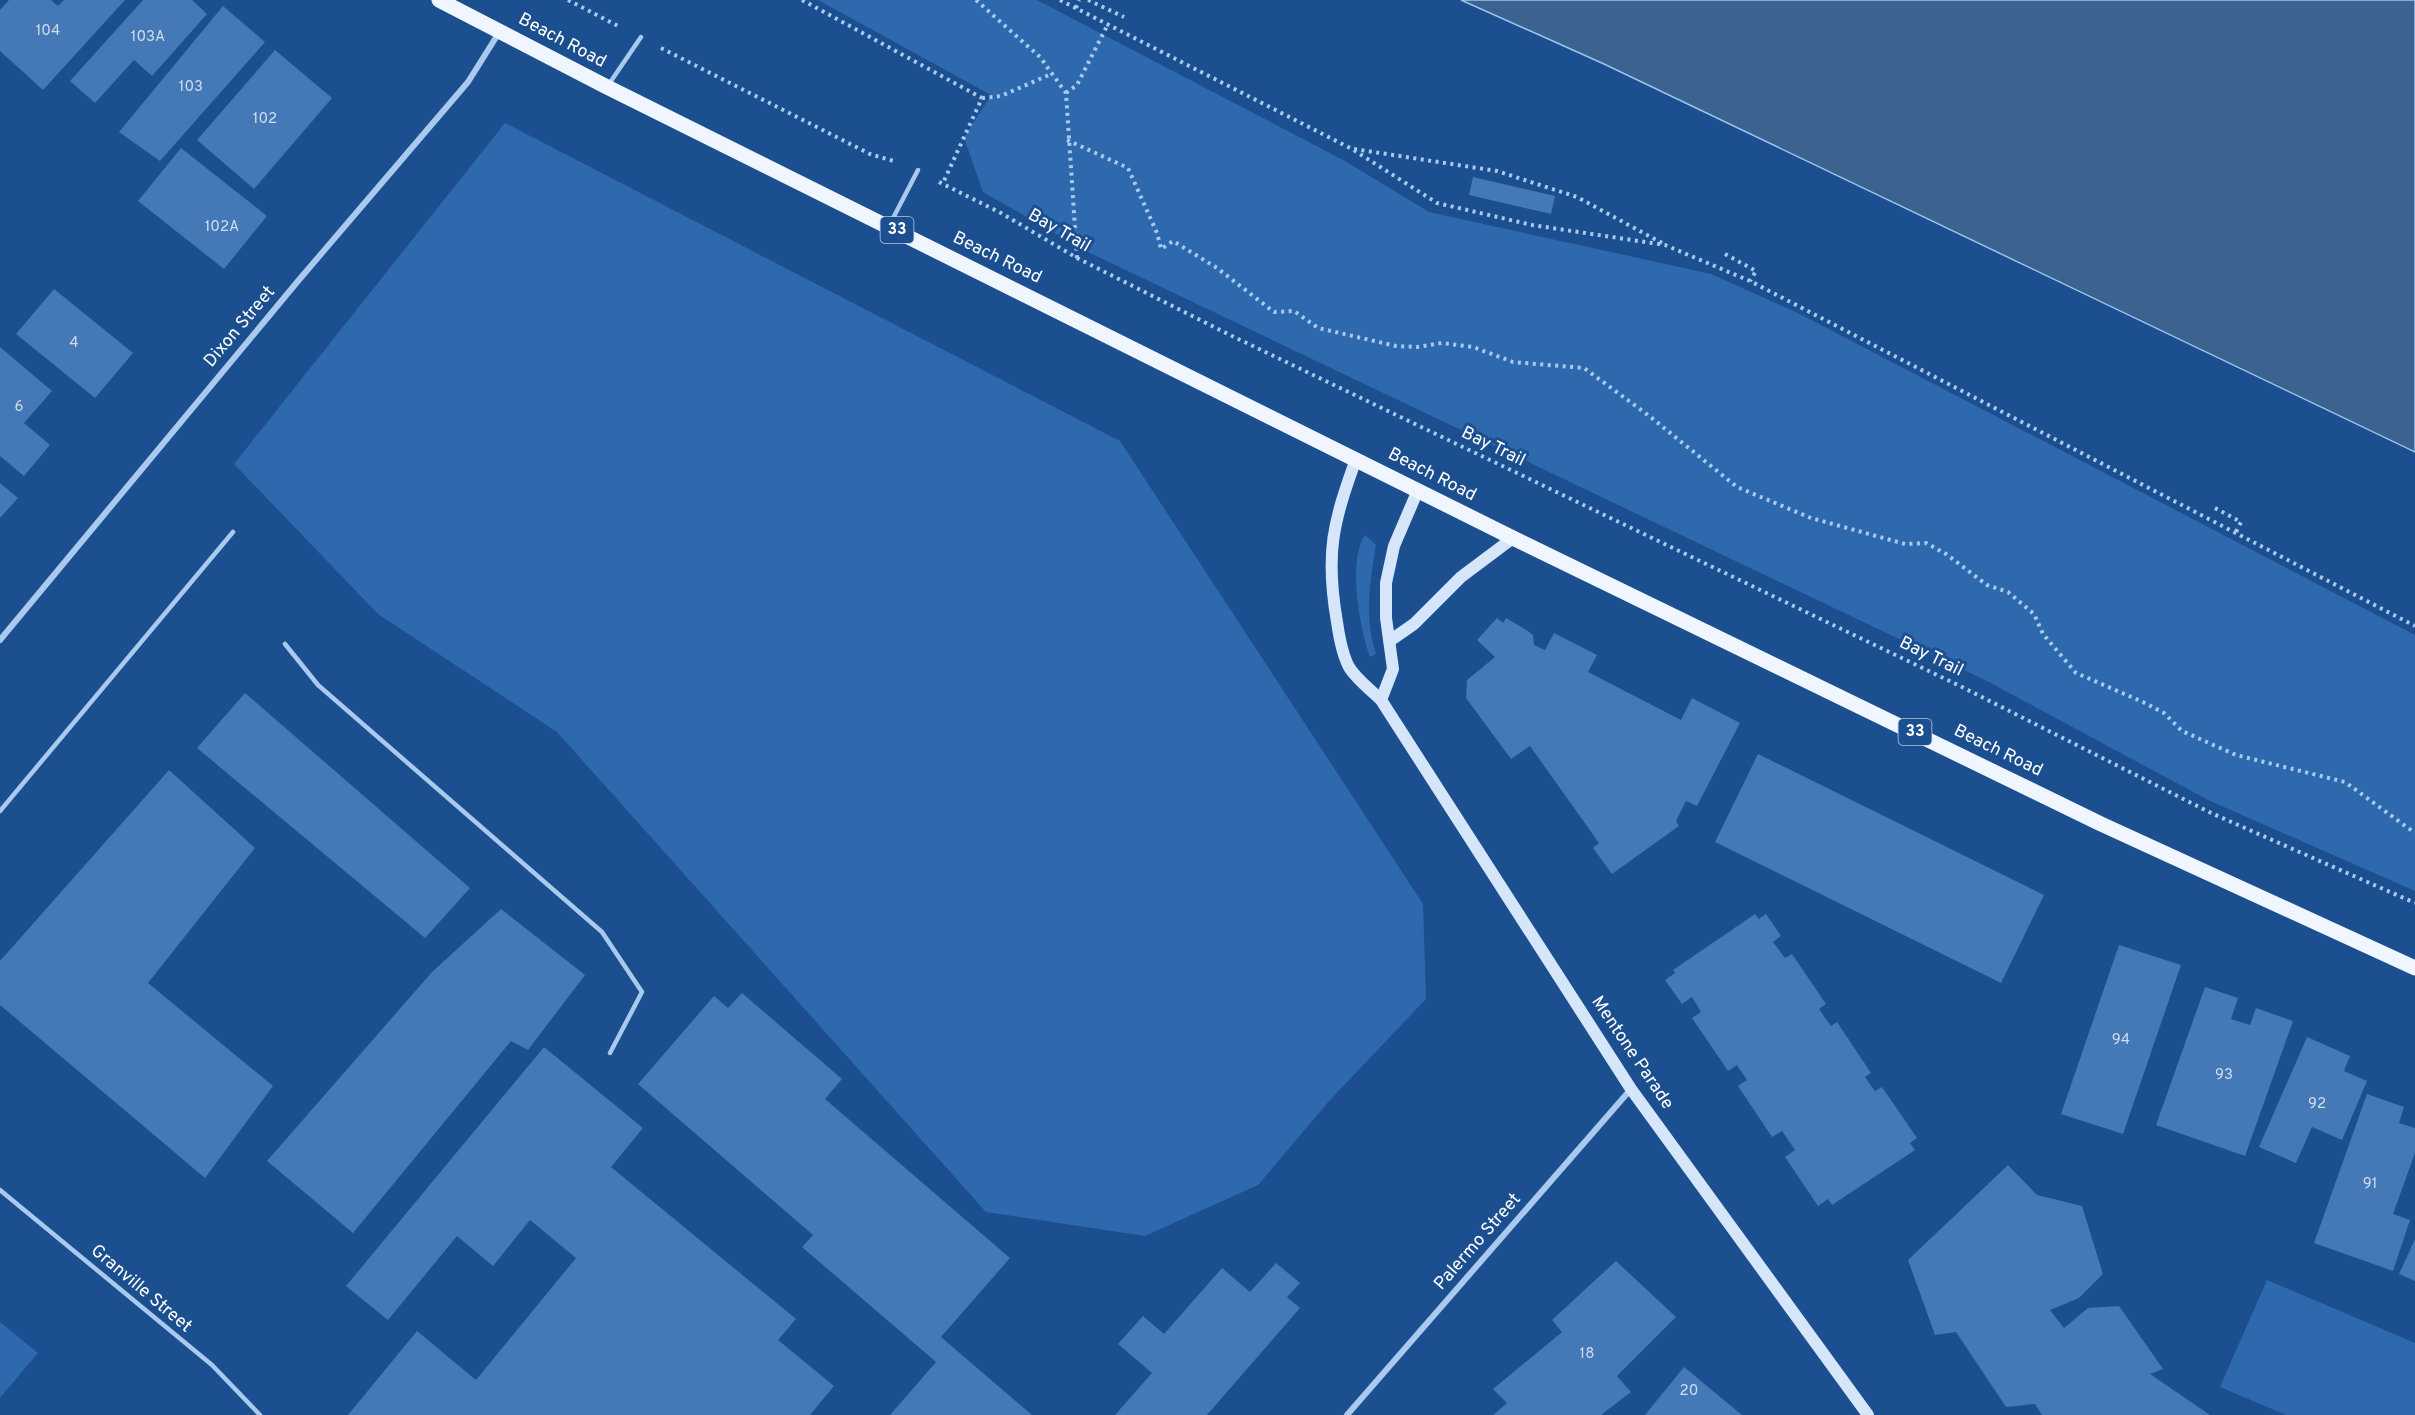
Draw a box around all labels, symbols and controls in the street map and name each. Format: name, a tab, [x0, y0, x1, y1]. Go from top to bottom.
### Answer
street label: Beach Road	[514, 8, 610, 74]
house number: 104	[36, 22, 60, 41]
house number: 103A	[131, 28, 165, 47]
house number: 103	[179, 78, 203, 97]
house number: 102	[253, 110, 277, 129]
street label: Bay Trail	[1023, 204, 1095, 258]
road number: 33	[880, 217, 914, 243]
house number: 102A	[205, 218, 239, 237]
street label: Beach Road	[949, 227, 1045, 289]
street label: Dixon Street	[199, 281, 281, 373]
house number: 4	[69, 334, 79, 353]
house number: 6	[15, 398, 24, 417]
street label: Bay Trail	[1457, 422, 1529, 472]
street label: Beach Road	[1384, 443, 1480, 507]
street label: Bay Trail	[1895, 632, 1967, 682]
road number: 33	[1898, 719, 1932, 745]
street label: Beach Road	[1950, 720, 2046, 782]
street label: Mentone Parade	[1586, 992, 1678, 1114]
house number: 94	[2112, 1031, 2130, 1050]
house number: 93	[2215, 1066, 2233, 1085]
house number: 92	[2308, 1095, 2326, 1114]
house number: 91	[2363, 1175, 2377, 1194]
street label: Palermo Street	[1430, 1189, 1526, 1295]
street label: Granville Street	[86, 1240, 196, 1338]
house number: 18	[1580, 1345, 1594, 1364]
house number: 20	[1680, 1382, 1698, 1401]

